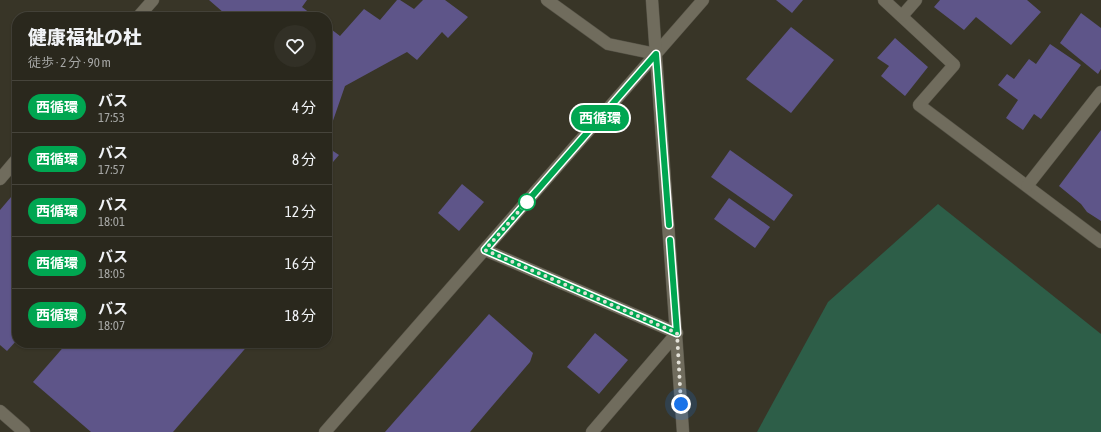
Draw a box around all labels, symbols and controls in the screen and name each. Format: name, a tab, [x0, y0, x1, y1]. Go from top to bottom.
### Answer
button: heart	[274, 25, 316, 67]
text: 健康福祉の杜	[28, 26, 142, 48]
text: 徒歩 · 2 分 · 90 m	[28, 55, 111, 70]
text: バス	[98, 92, 128, 109]
text: 西循環	[36, 99, 78, 115]
text: 4 分	[292, 99, 316, 116]
line badge: 西循環	[577, 105, 623, 131]
text: 17:53	[98, 110, 125, 125]
text: 西循環	[579, 110, 621, 126]
text: バス	[98, 144, 128, 161]
text: 西循環	[36, 151, 78, 167]
text: 8 分	[292, 151, 316, 168]
text: 17:57	[98, 162, 125, 177]
unlabelled marker	[518, 193, 536, 211]
text: バス	[98, 196, 128, 213]
text: 西循環	[36, 203, 78, 219]
text: 12 分	[285, 203, 316, 220]
text: 18:01	[98, 214, 125, 229]
text: バス	[98, 248, 128, 265]
text: 西循環	[36, 255, 78, 271]
text: 16 分	[285, 255, 316, 272]
text: 18:05	[98, 266, 125, 281]
text: バス	[98, 300, 128, 317]
text: 西循環	[36, 307, 78, 323]
text: 18 分	[285, 307, 316, 324]
text: 18:07	[98, 318, 125, 333]
your location	[671, 394, 691, 414]

